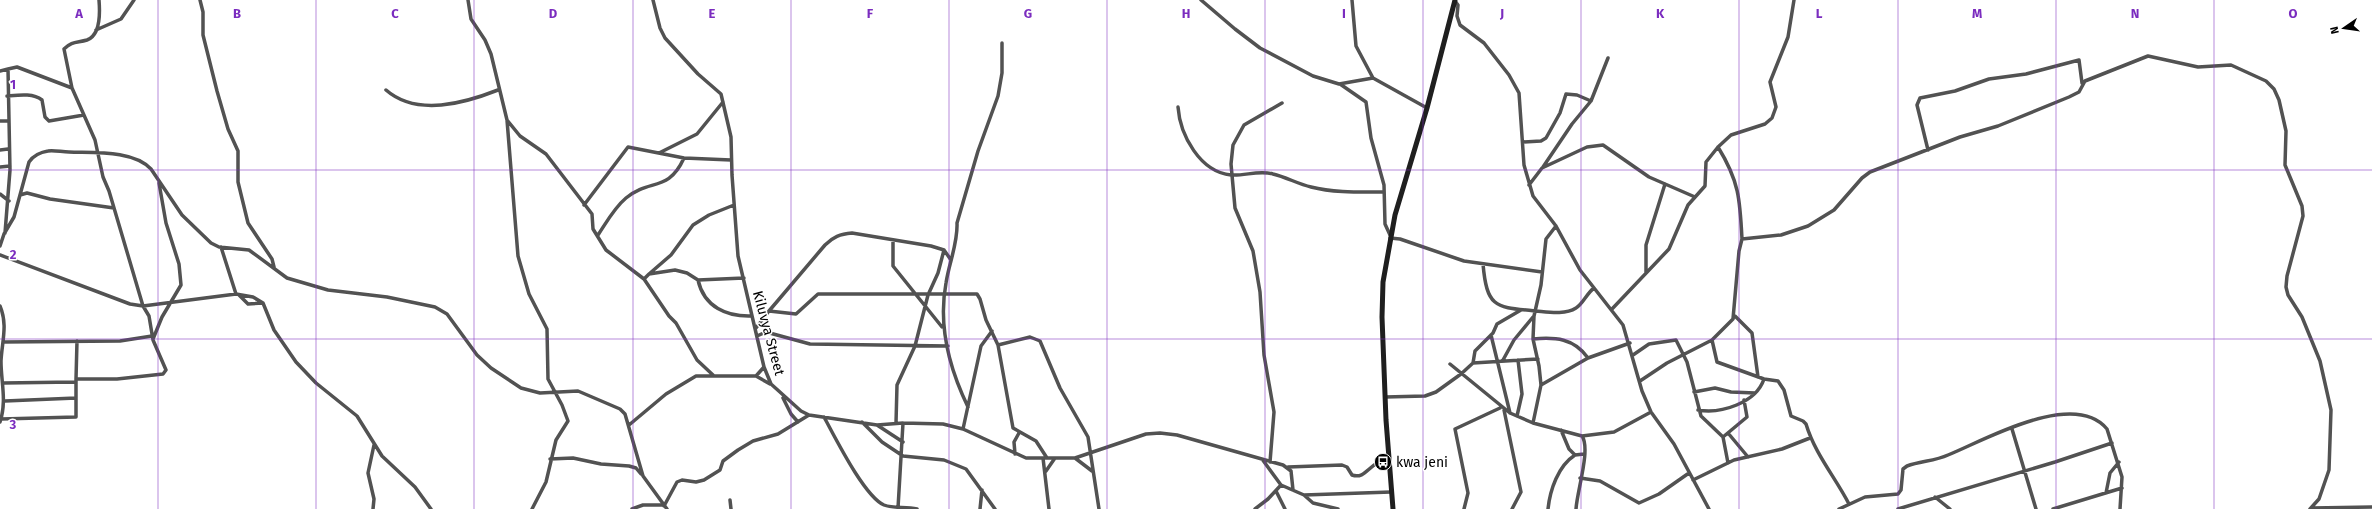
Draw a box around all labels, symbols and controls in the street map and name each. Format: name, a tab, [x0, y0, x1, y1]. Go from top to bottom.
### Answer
text: A	[74, 6, 83, 21]
text: B	[233, 6, 241, 21]
text: C	[391, 6, 399, 21]
text: D	[549, 6, 558, 21]
text: E	[709, 6, 716, 21]
text: F	[867, 6, 874, 21]
text: G	[1024, 6, 1032, 21]
text: H	[1182, 6, 1190, 21]
text: I	[1342, 6, 1346, 21]
text: J	[1499, 6, 1504, 21]
text: K	[1656, 6, 1665, 21]
text: L	[1816, 6, 1823, 21]
text: M	[1972, 6, 1982, 21]
text: N	[2131, 6, 2139, 21]
text: O	[2289, 6, 2298, 21]
north arrow	[2324, 8, 2364, 48]
text: N	[2328, 25, 2342, 35]
text: 1	[10, 77, 16, 92]
text: 2	[10, 247, 17, 262]
street label: Kiluvya Street	[749, 289, 788, 378]
text: 3	[9, 417, 17, 432]
bus stop icon: kwa jeni	[1373, 452, 1393, 472]
place label: kwa jeni	[1396, 454, 1448, 471]

